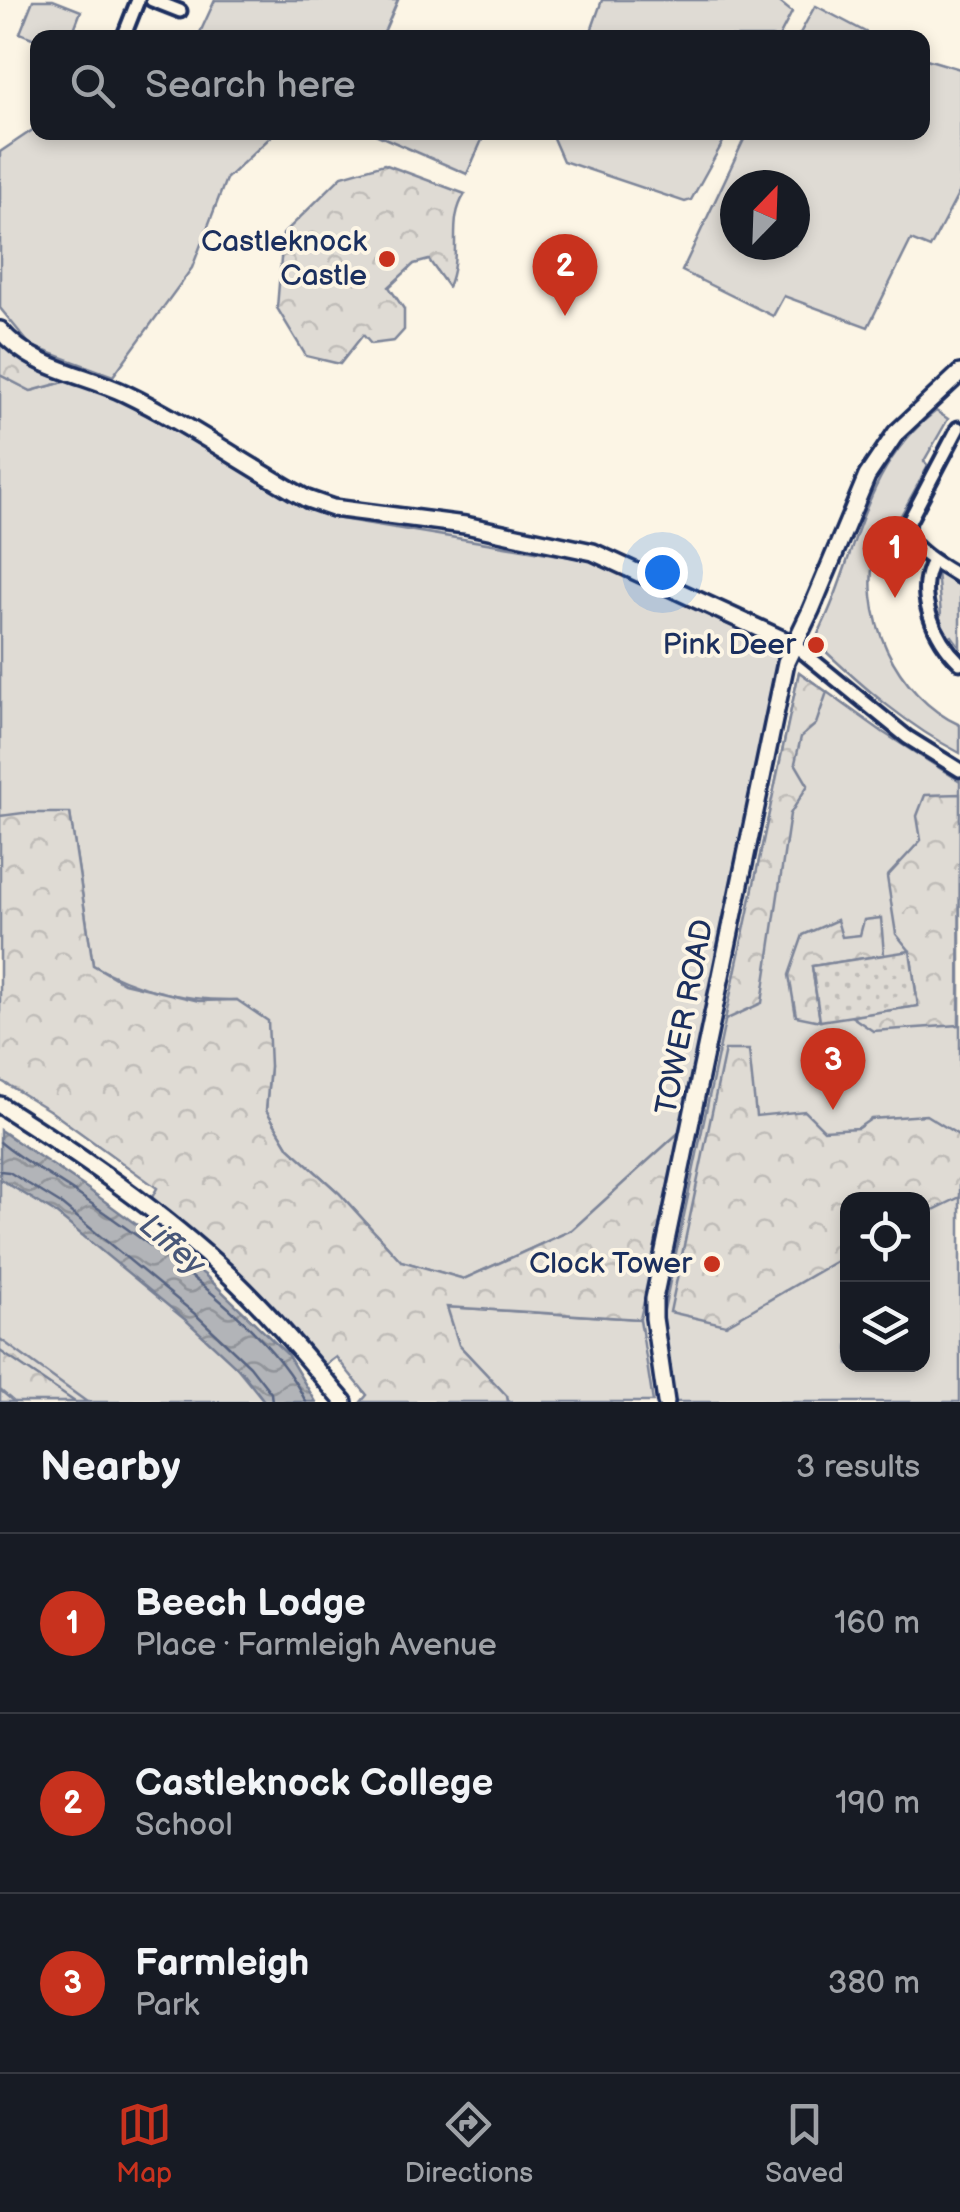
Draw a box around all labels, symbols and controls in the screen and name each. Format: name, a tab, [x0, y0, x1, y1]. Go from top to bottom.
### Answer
search box	[30, 30, 930, 140]
icon: search	[65, 58, 120, 113]
text: Search here	[145, 63, 356, 108]
north arrow	[720, 170, 810, 260]
place label: Castleknock Castle	[201, 224, 367, 294]
pin: 2	[532, 234, 598, 316]
marker: Castleknock Castle	[376, 248, 398, 270]
pin: 1	[862, 516, 928, 598]
your location	[637, 547, 688, 598]
place label: Pink Deer	[663, 627, 797, 663]
marker: Pink Deer	[805, 634, 827, 656]
street label: TOWER ROAD	[648, 916, 722, 1118]
pin: 3	[800, 1028, 866, 1110]
map controls	[840, 1192, 930, 1372]
button: locate	[840, 1192, 930, 1282]
water label: Liffey	[131, 1206, 214, 1285]
place label: Clock Tower	[529, 1246, 693, 1282]
marker: Clock Tower	[701, 1253, 723, 1275]
button: layers	[840, 1282, 930, 1372]
text: Nearby	[40, 1442, 180, 1493]
text: 3 results	[796, 1448, 920, 1487]
text: Beech Lodge	[135, 1581, 366, 1626]
text: 1	[66, 1604, 79, 1643]
text: 160 m	[834, 1604, 920, 1643]
text: Place · Farmleigh Avenue	[135, 1626, 497, 1665]
text: Castleknock College	[135, 1761, 493, 1806]
text: 2	[63, 1784, 82, 1823]
text: 190 m	[835, 1784, 920, 1823]
text: School	[135, 1806, 233, 1845]
text: Farmleigh	[135, 1941, 309, 1986]
text: 3	[63, 1964, 82, 2003]
text: 380 m	[828, 1964, 920, 2003]
text: Park	[135, 1986, 199, 2025]
tab: Map	[116, 2097, 172, 2190]
tab: Directions	[404, 2097, 533, 2190]
tab: Saved	[765, 2097, 844, 2190]

